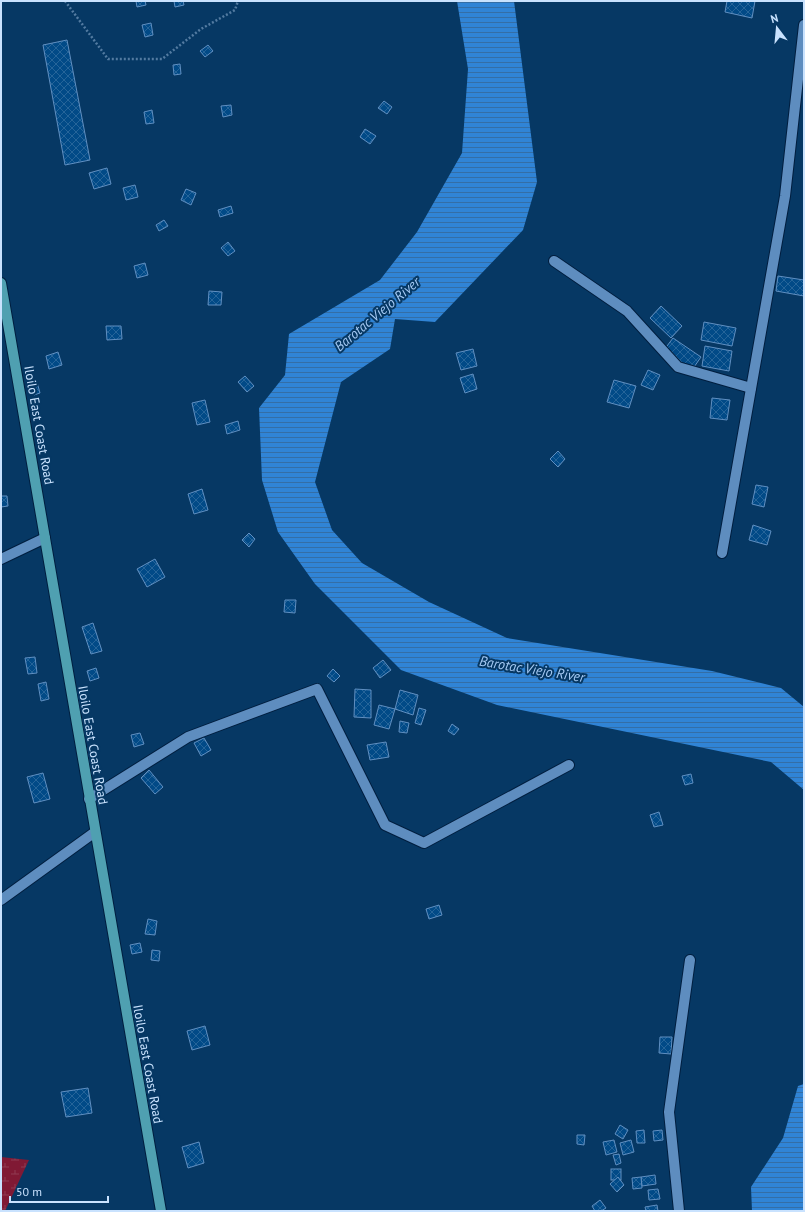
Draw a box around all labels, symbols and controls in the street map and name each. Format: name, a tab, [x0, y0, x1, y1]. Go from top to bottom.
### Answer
north arrow	[757, 8, 797, 48]
text: N	[769, 11, 780, 26]
water label: Barotac Viejo River	[330, 272, 425, 355]
street label: Iloilo East Coast Road	[20, 364, 58, 486]
water label: Barotac Viejo River	[478, 652, 587, 686]
street label: Iloilo East Coast Road	[74, 684, 112, 806]
street label: Iloilo East Coast Road	[129, 1003, 167, 1125]
scale bar	[10, 1178, 108, 1204]
text: 50 m	[16, 1184, 42, 1199]

